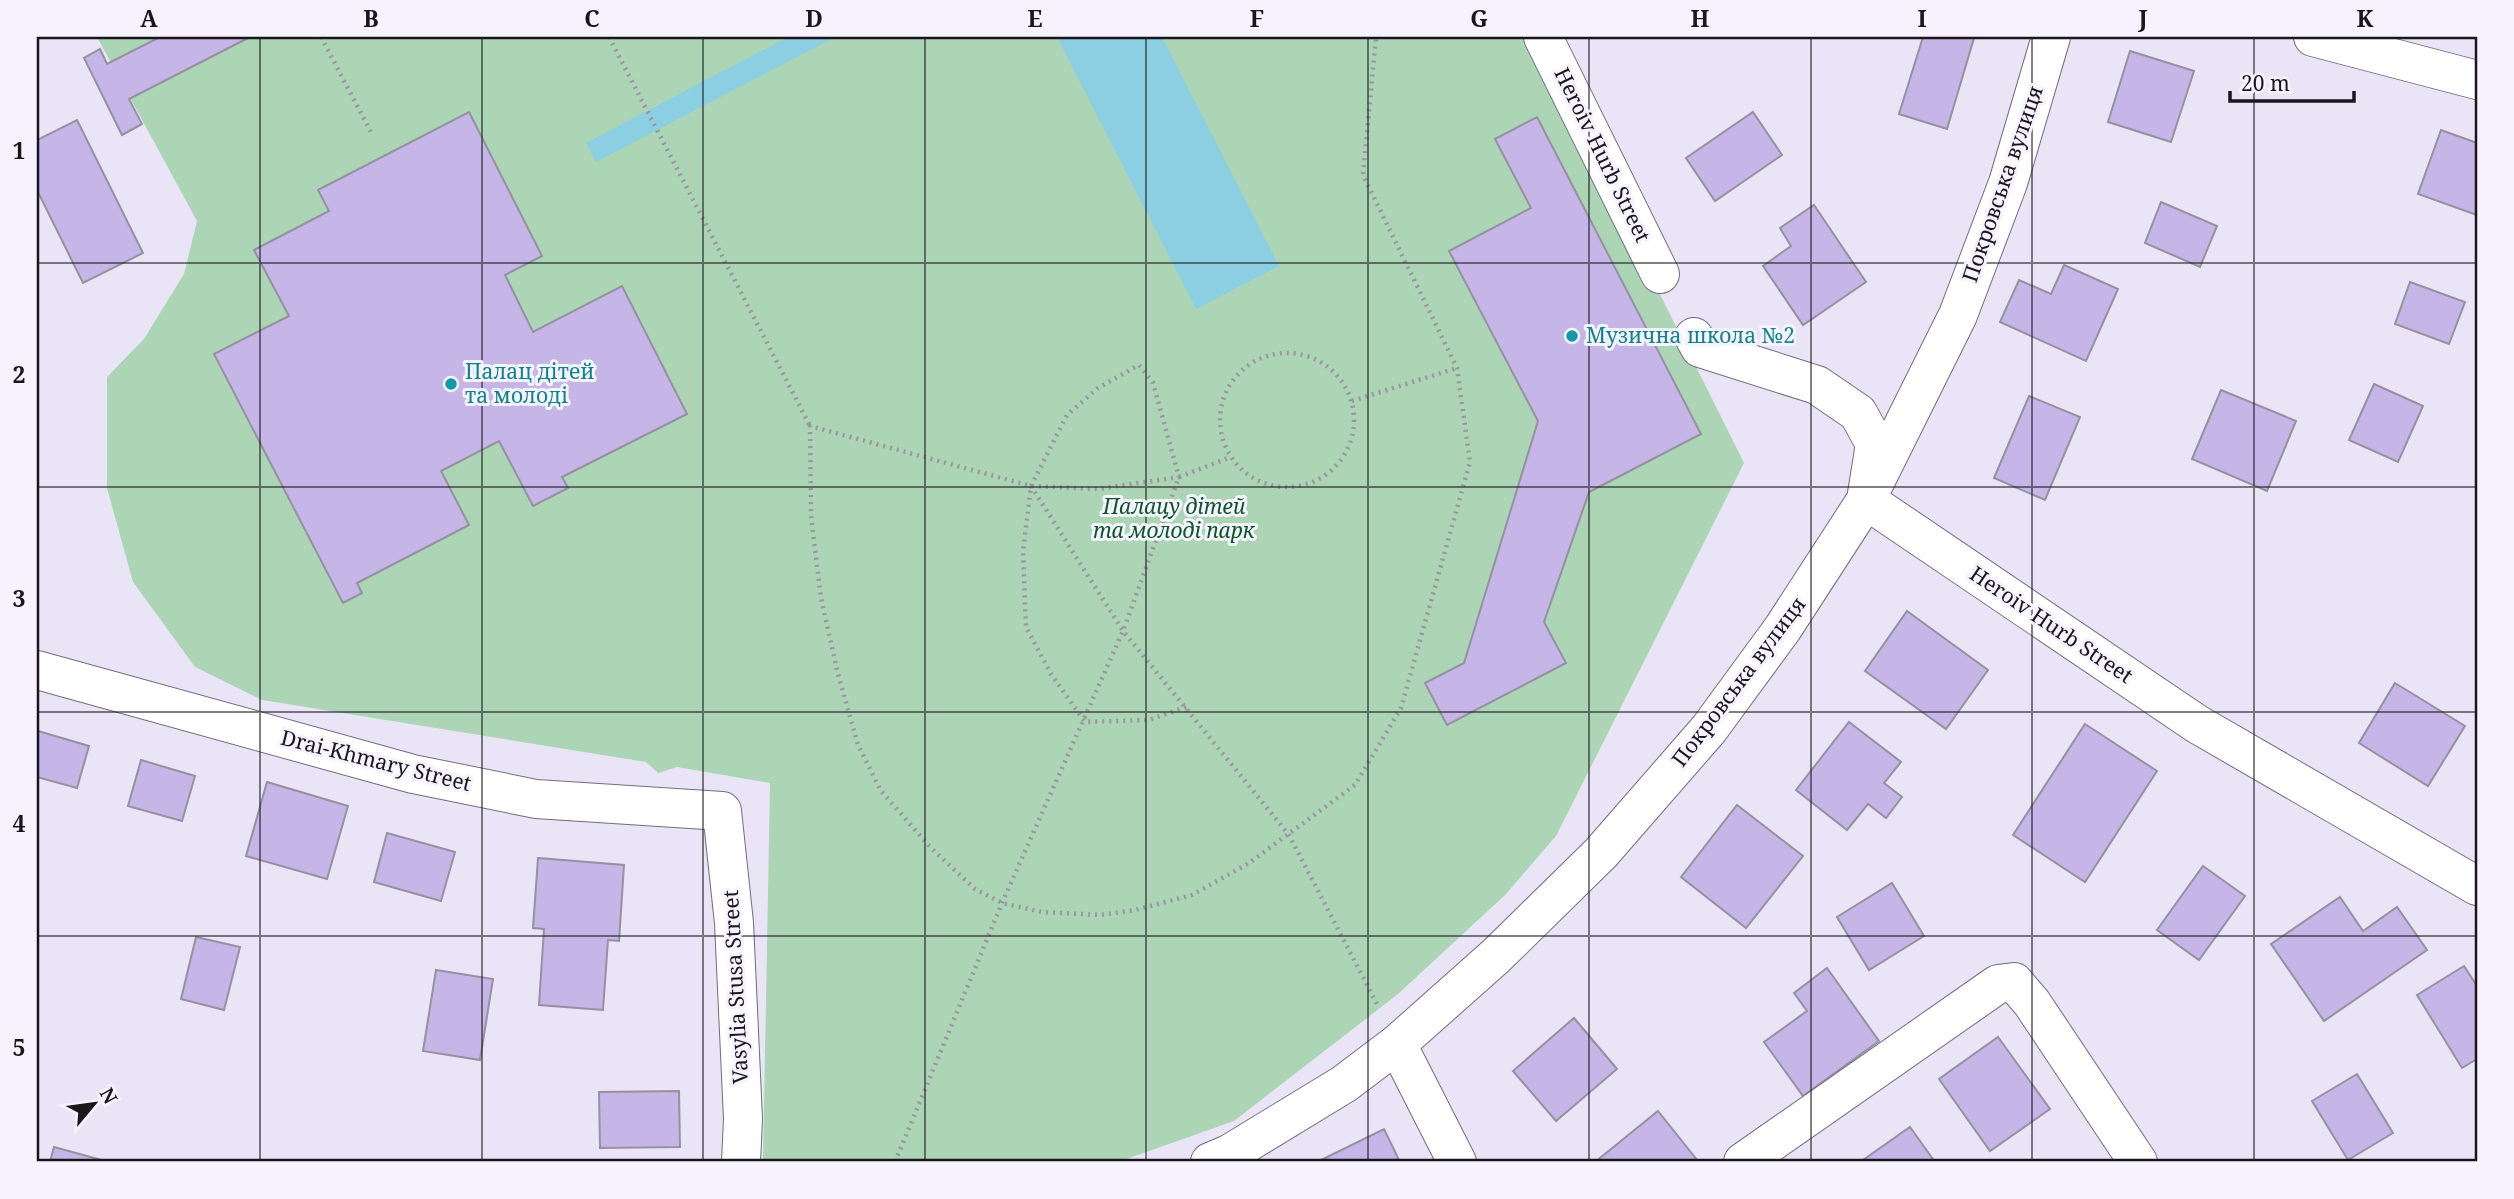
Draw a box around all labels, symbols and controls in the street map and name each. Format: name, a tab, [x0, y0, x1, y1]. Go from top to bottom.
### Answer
text: A	[140, 2, 158, 34]
text: B	[363, 2, 379, 34]
text: C	[584, 2, 600, 34]
text: D	[805, 2, 823, 34]
text: E	[1027, 2, 1043, 34]
text: F	[1250, 2, 1264, 34]
text: G	[1470, 2, 1488, 34]
text: H	[1691, 2, 1710, 34]
text: I	[1917, 2, 1927, 34]
text: J	[2137, 2, 2148, 34]
text: K	[2357, 2, 2374, 34]
scale bar	[2230, 60, 2355, 104]
street label: Heroiv Hurb Street	[1548, 63, 1657, 247]
text: 20 m	[2241, 69, 2290, 97]
street label: Покровська вулиця	[1955, 82, 2049, 286]
text: 1	[13, 134, 26, 166]
place label: Музична школа №2	[1586, 321, 1795, 349]
marker: Музична школа №2	[1564, 328, 1580, 344]
place label: Палац дітей та молоді	[465, 357, 594, 409]
text: 2	[13, 358, 26, 390]
marker: Палац дітей та молоді	[443, 376, 459, 392]
park label: Палацу дітей та молоді парк	[1093, 492, 1256, 544]
street label: Heroiv Hurb Street	[1965, 559, 2139, 689]
text: 3	[13, 582, 26, 614]
street label: Покровська вулиця	[1665, 591, 1811, 772]
street label: Drai-Khmary Street	[278, 723, 474, 797]
text: 4	[13, 807, 26, 839]
street label: Vasylia Stusa Street	[716, 889, 754, 1085]
text: 5	[13, 1031, 26, 1063]
north arrow	[60, 1070, 130, 1140]
text: N	[94, 1083, 124, 1109]

